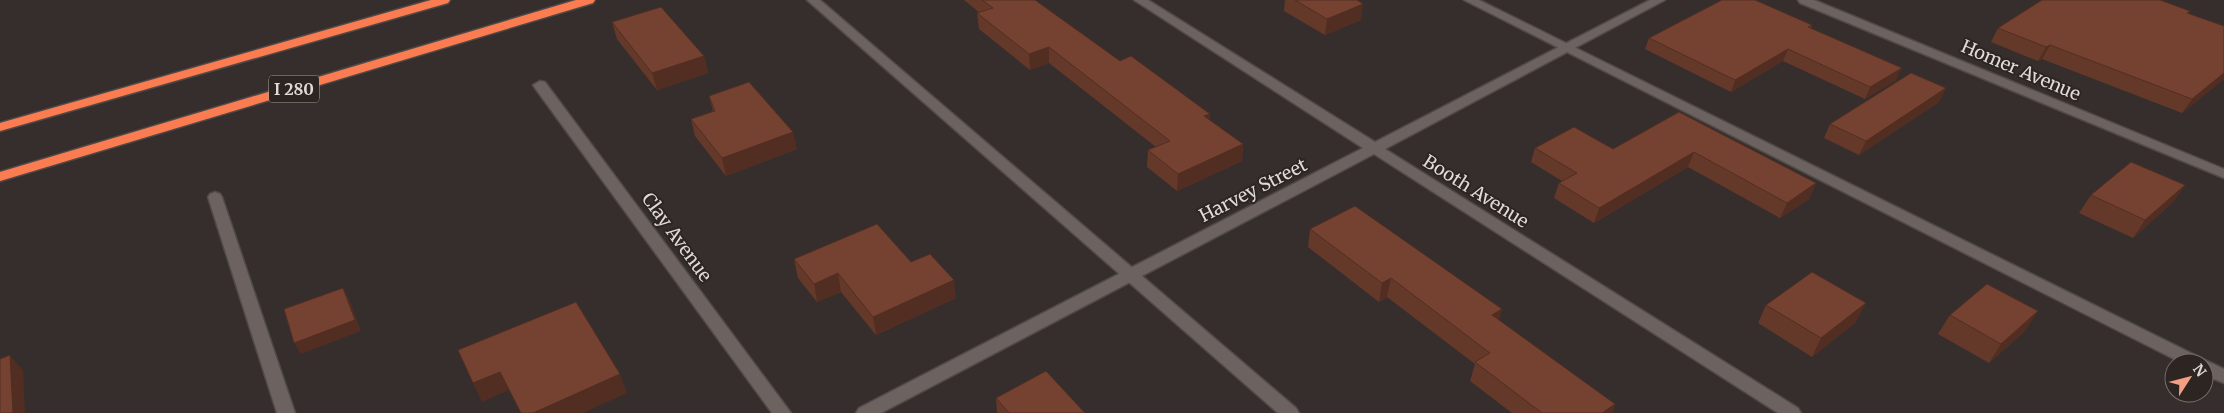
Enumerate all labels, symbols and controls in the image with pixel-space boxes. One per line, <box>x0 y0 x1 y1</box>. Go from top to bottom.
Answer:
street label: Homer Avenue <box>1958 35 2084 105</box>
road number: I 280 <box>269 76 319 102</box>
street label: Booth Avenue <box>1419 149 1533 233</box>
street label: Harvey Street <box>1195 153 1311 227</box>
street label: Clay Avenue <box>637 188 717 286</box>
north arrow <box>2164 353 2214 403</box>
text: N <box>2189 361 2210 380</box>

